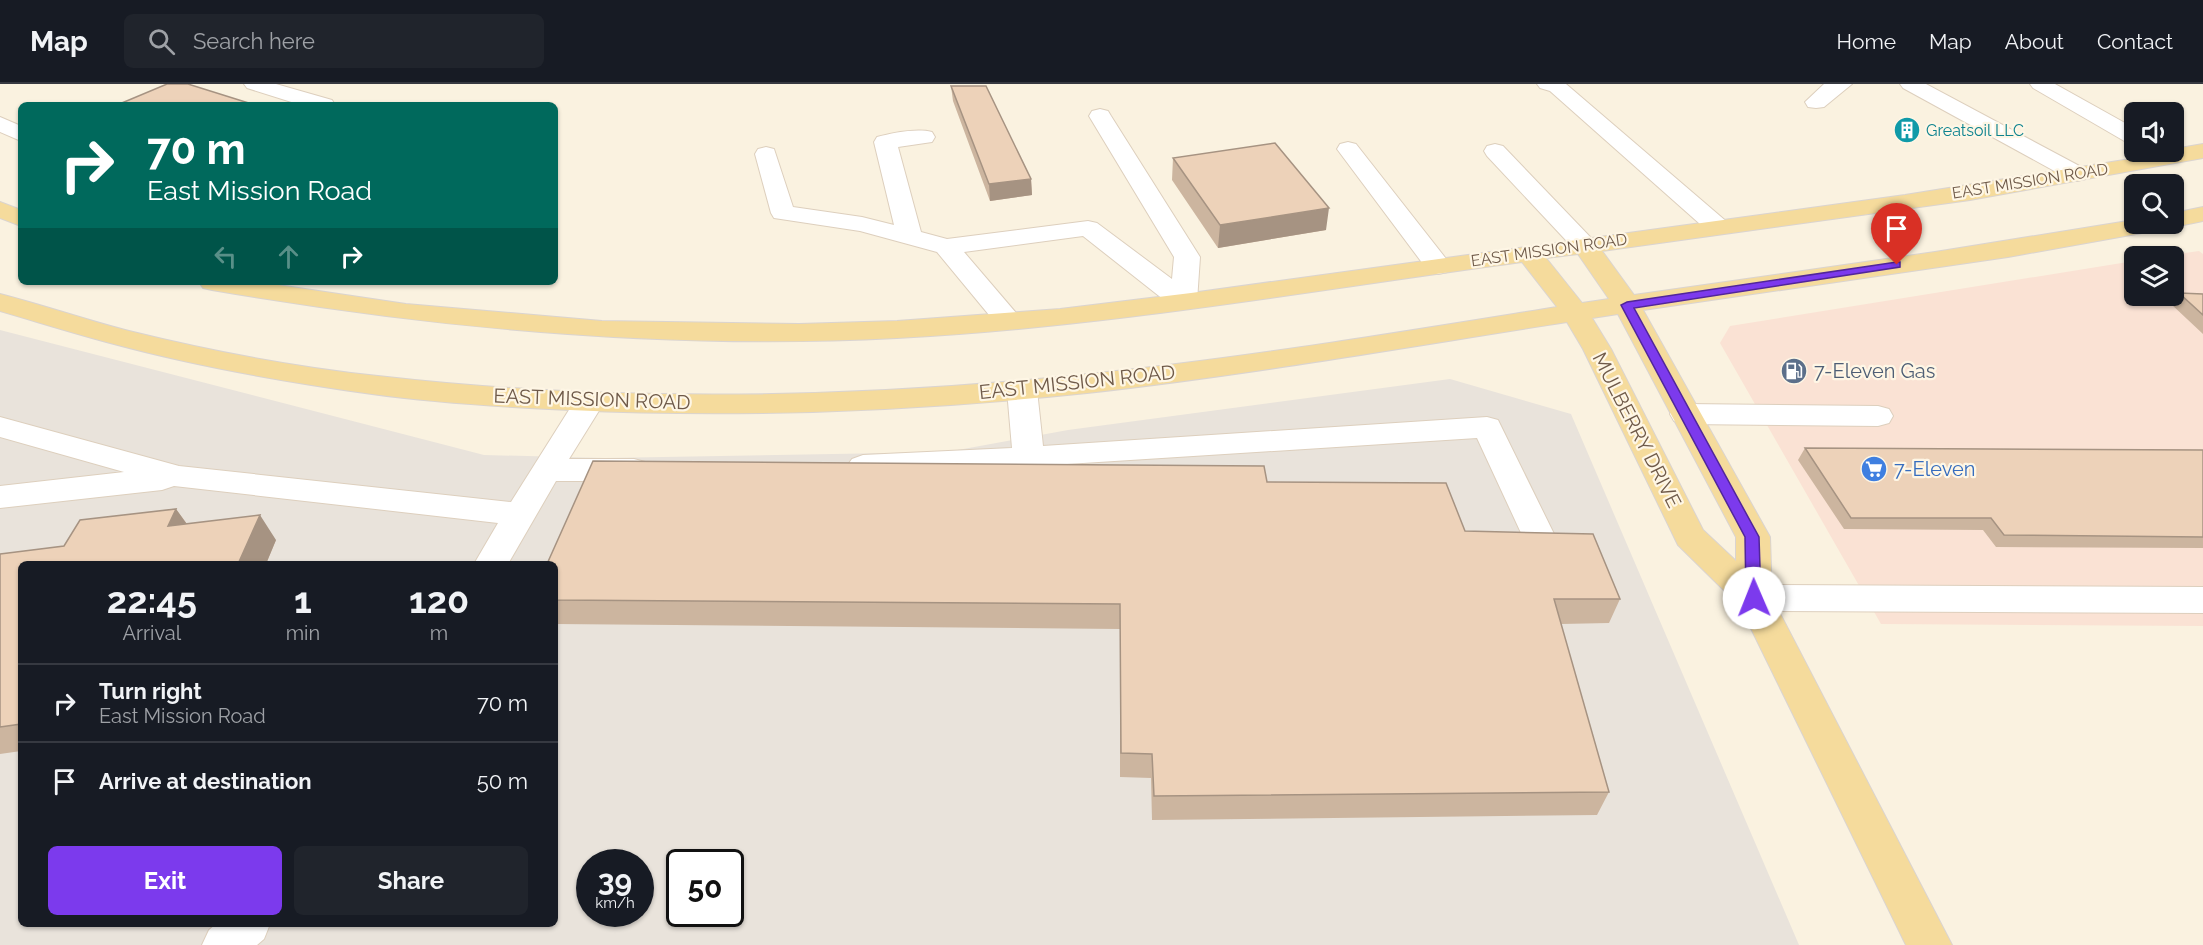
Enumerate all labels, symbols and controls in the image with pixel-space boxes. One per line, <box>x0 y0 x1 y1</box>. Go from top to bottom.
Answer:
search box <box>124 14 544 68</box>
text: Map <box>30 25 88 58</box>
icon: search <box>145 25 178 58</box>
text: Search here <box>193 28 315 54</box>
text: Home <box>1837 29 1896 54</box>
text: Map <box>1929 29 1972 54</box>
text: About <box>2005 29 2064 54</box>
text: Contact <box>2097 29 2173 54</box>
map controls <box>2124 102 2184 306</box>
button: sound <box>2124 102 2184 162</box>
building icon: Greatsoil LLC <box>1892 115 1922 145</box>
place label: Greatsoil LLC <box>1926 121 2024 140</box>
text: 70 m <box>147 125 246 174</box>
icon: right <box>48 126 126 204</box>
street label: EAST MISSION ROAD <box>1951 159 2109 203</box>
button: search <box>2124 174 2184 234</box>
text: East Mission Road <box>147 175 372 206</box>
pin <box>1871 203 1922 265</box>
icon: arrive <box>1880 212 1913 245</box>
street label: EAST MISSION ROAD <box>1470 230 1628 270</box>
icon: left <box>209 240 242 273</box>
icon: ahead <box>272 240 305 273</box>
icon: right <box>335 240 368 273</box>
button: layers <box>2124 246 2184 306</box>
street label: MULBERRY DRIVE <box>1588 348 1686 512</box>
fuel station icon: 7-Eleven Gas <box>1779 356 1809 386</box>
place label: 7-Eleven Gas <box>1814 359 1935 383</box>
street label: EAST MISSION ROAD <box>978 360 1176 404</box>
street label: EAST MISSION ROAD <box>493 384 691 414</box>
supermarket icon: 7-Eleven <box>1859 454 1889 484</box>
place label: 7-Eleven <box>1894 457 1975 481</box>
position arrow <box>1722 566 1786 630</box>
text: 22:45 <box>107 579 197 621</box>
text: 1 <box>294 579 312 621</box>
text: 120 <box>409 579 469 621</box>
text: Arrival <box>123 621 181 645</box>
text: min <box>286 621 320 645</box>
text: m <box>430 621 448 645</box>
text: Turn right <box>99 678 202 704</box>
icon: right <box>48 687 81 720</box>
text: 70 m <box>477 690 528 716</box>
text: East Mission Road <box>99 704 266 728</box>
icon: arrive <box>48 765 81 798</box>
text: Arrive at destination <box>99 768 312 794</box>
text: 50 m <box>477 768 528 794</box>
button: Exit <box>48 846 282 915</box>
button: Share <box>294 846 528 915</box>
speed limit sign: 50 <box>666 849 744 927</box>
text: 39 <box>598 863 632 898</box>
text: km/h <box>595 894 635 912</box>

